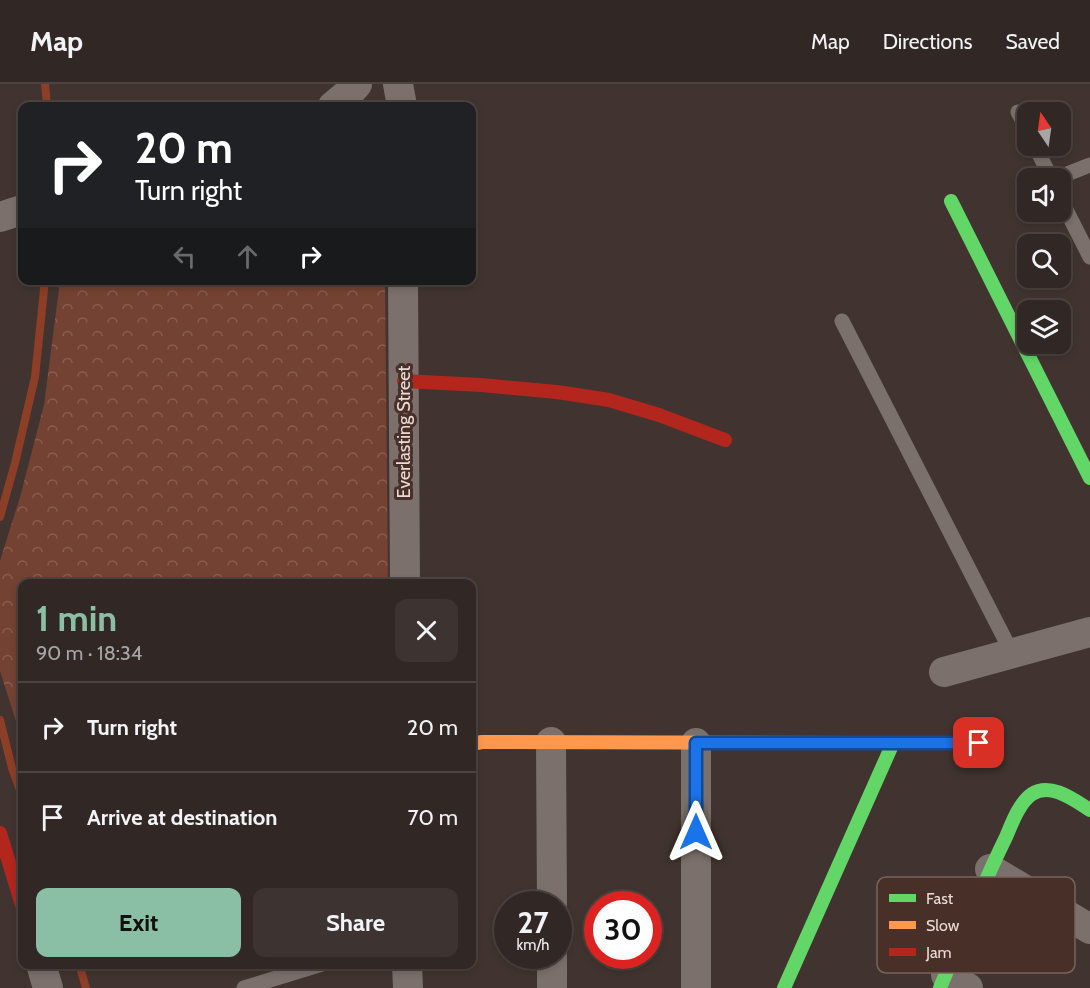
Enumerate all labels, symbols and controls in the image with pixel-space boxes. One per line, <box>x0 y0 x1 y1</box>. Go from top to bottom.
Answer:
text: Map <box>30 24 83 58</box>
text: Map <box>811 29 850 54</box>
text: Directions <box>883 29 972 54</box>
text: Saved <box>1005 29 1060 54</box>
north arrow <box>1017 102 1071 156</box>
map controls <box>1017 102 1071 354</box>
text: 20 m <box>135 122 233 174</box>
icon: right <box>36 126 114 204</box>
button: sound <box>1017 168 1071 222</box>
text: Turn right <box>135 174 242 207</box>
button: search <box>1017 234 1071 288</box>
icon: left <box>168 240 201 273</box>
icon: ahead <box>231 240 264 273</box>
icon: right <box>294 240 327 273</box>
button: layers <box>1017 300 1071 354</box>
street label: Everlasting Street <box>393 366 415 498</box>
text: 1 min <box>36 596 117 640</box>
button: close <box>395 599 458 662</box>
text: 90 m · 18:34 <box>36 641 142 665</box>
icon: right <box>36 711 69 744</box>
text: Turn right <box>87 714 177 741</box>
text: 20 m <box>407 714 458 741</box>
pin <box>953 717 1004 768</box>
icon: arrive <box>962 726 995 759</box>
position arrow <box>664 800 728 864</box>
icon: arrive <box>36 801 69 834</box>
text: Arrive at destination <box>87 804 277 831</box>
text: 70 m <box>408 804 458 831</box>
legend <box>877 877 1075 973</box>
button: Exit <box>36 888 241 957</box>
button: Share <box>253 888 458 957</box>
text: Fast <box>926 889 954 908</box>
speed limit sign: 30 <box>584 891 662 969</box>
text: 27 <box>517 904 549 941</box>
text: Slow <box>926 916 960 935</box>
text: km/h <box>517 936 549 954</box>
text: Jam <box>925 943 952 962</box>

